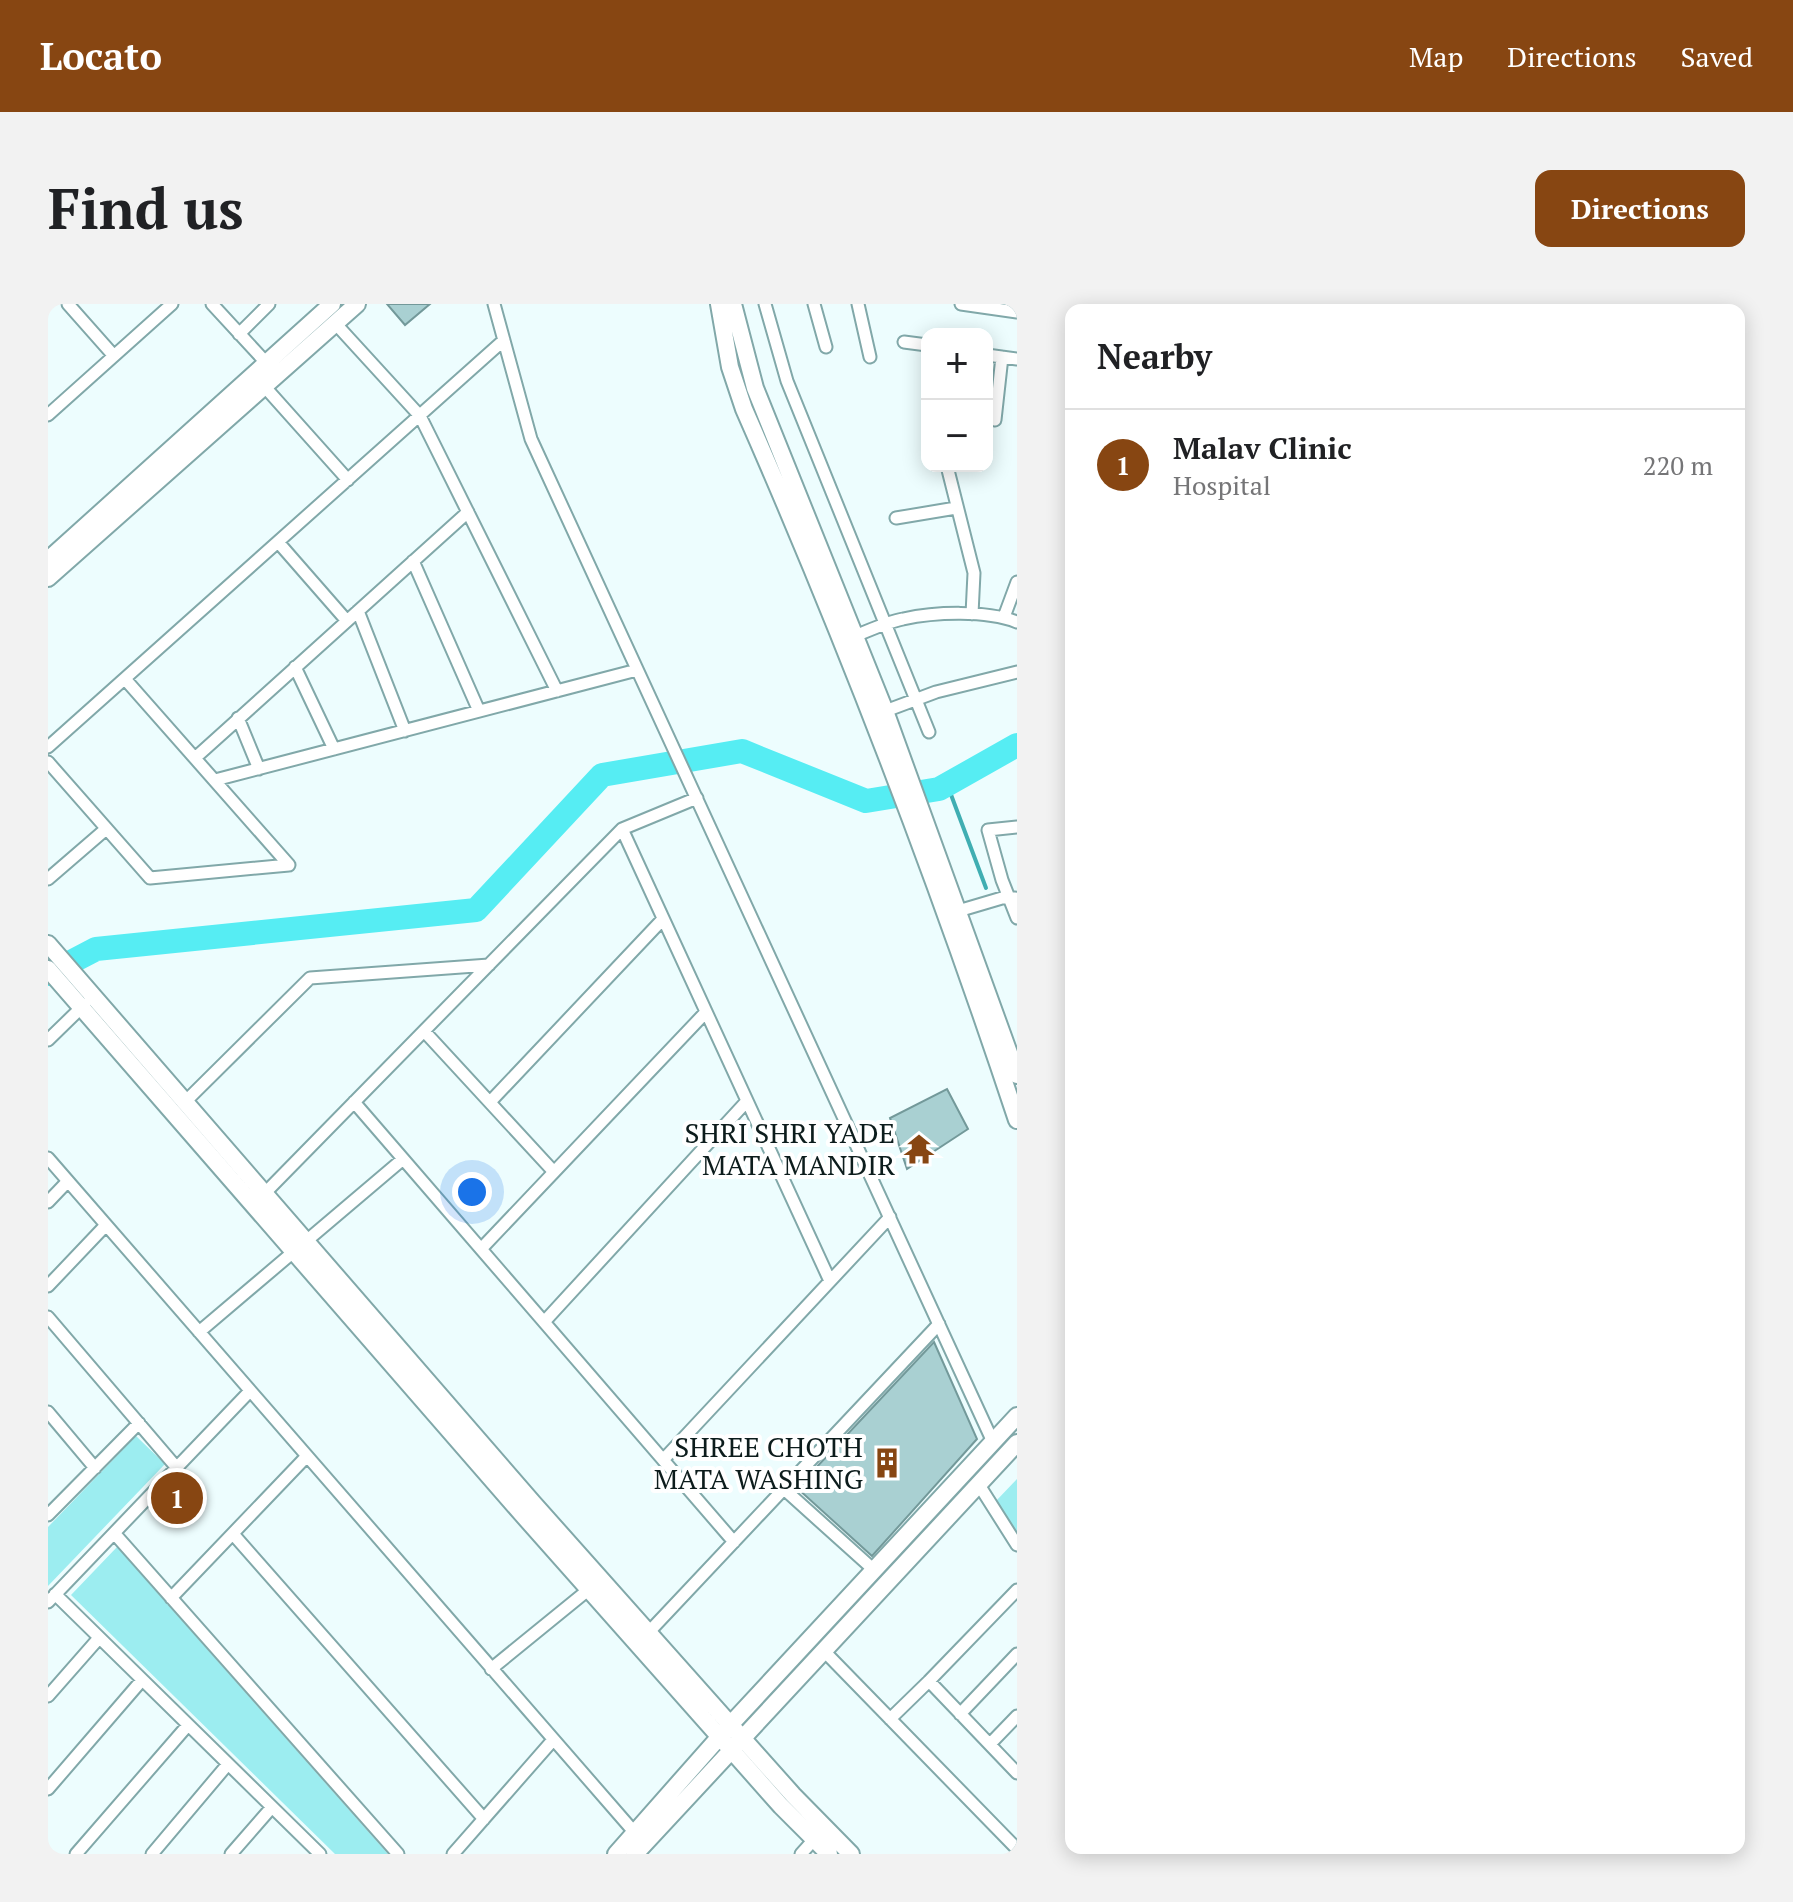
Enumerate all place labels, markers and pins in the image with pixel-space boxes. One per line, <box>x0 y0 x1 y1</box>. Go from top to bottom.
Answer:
place label: SHRI SHRI YADE MATA MANDIR <box>684 1114 895 1183</box>
temple icon: SHRI SHRI YADE MATA MANDIR <box>902 1132 936 1166</box>
place label: SHREE CHOTH MATA WASHING <box>654 1428 863 1497</box>
building icon: SHREE CHOTH MATA WASHING <box>870 1446 904 1480</box>
pin: 1 <box>151 1468 203 1528</box>

